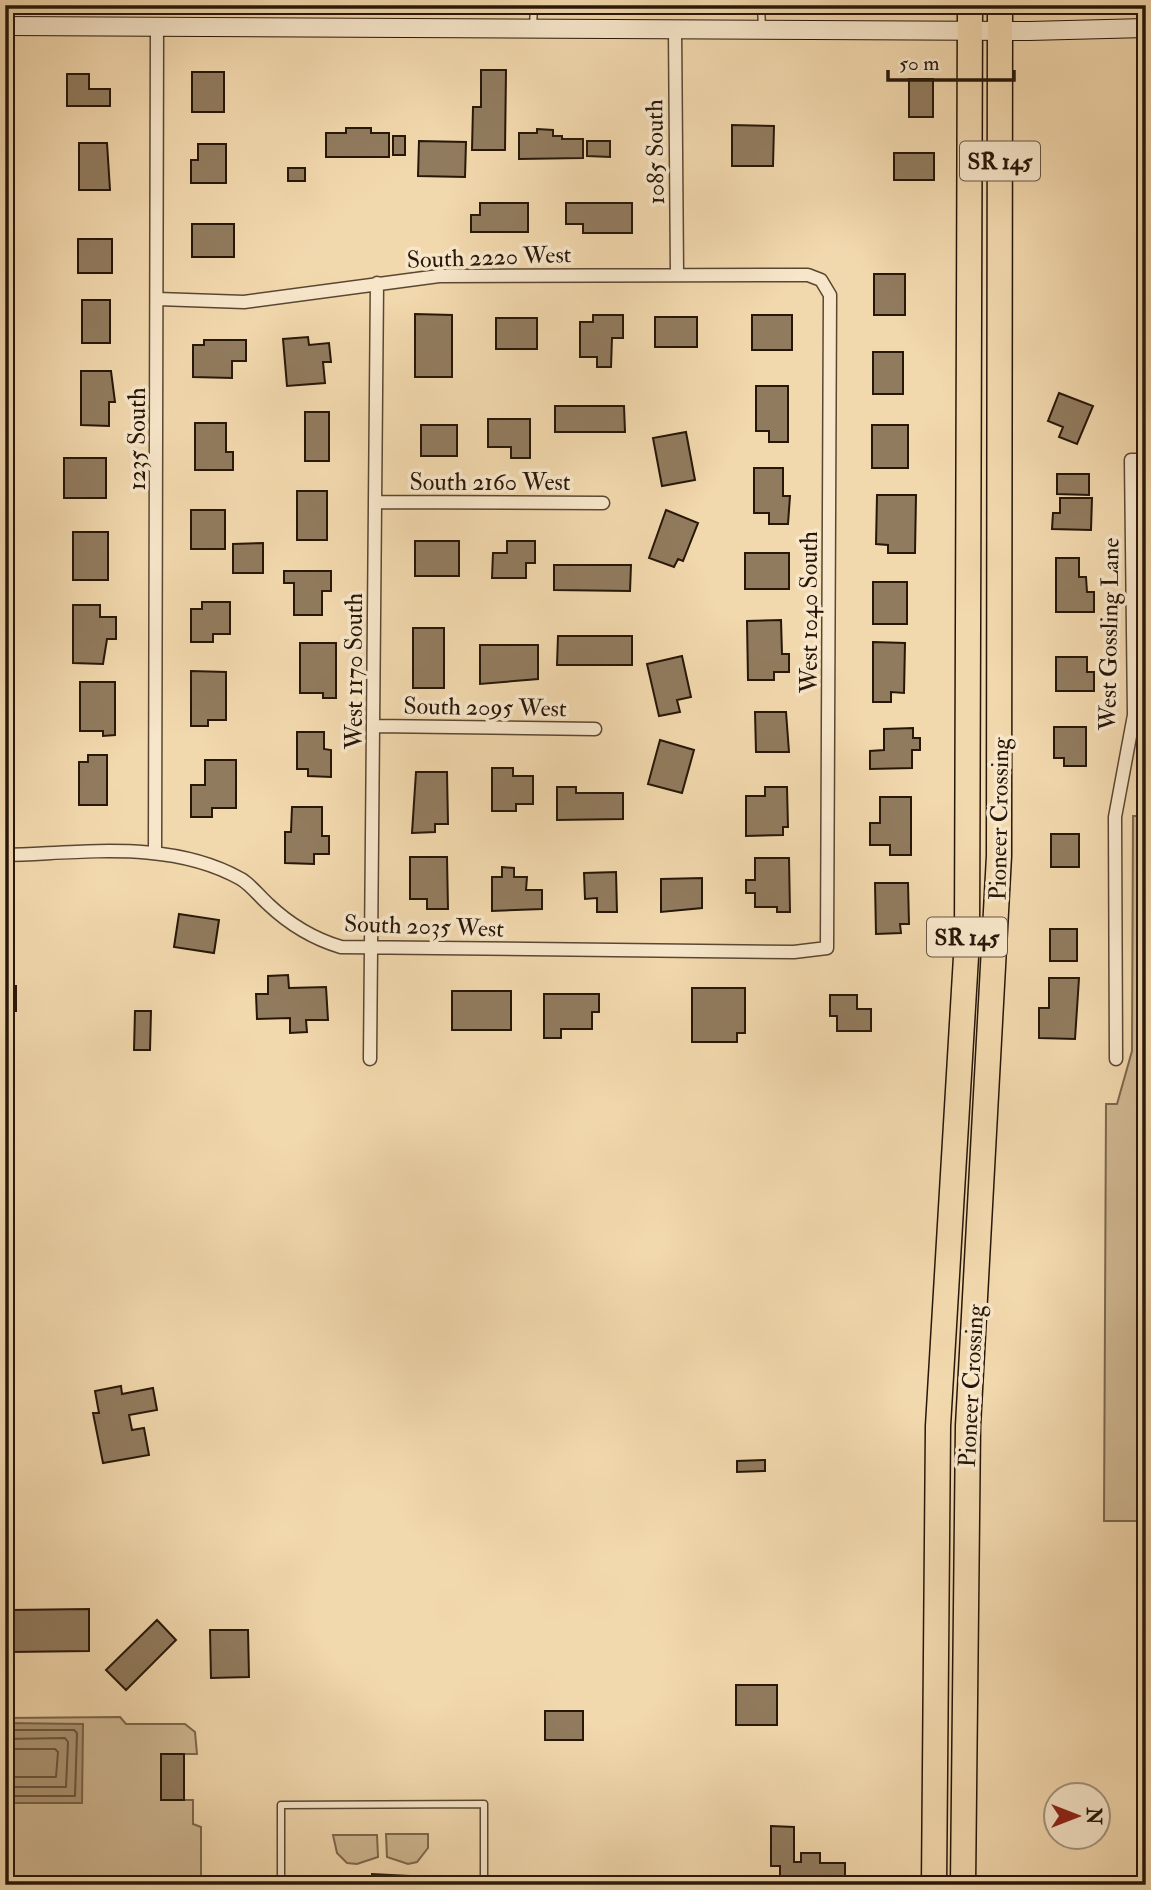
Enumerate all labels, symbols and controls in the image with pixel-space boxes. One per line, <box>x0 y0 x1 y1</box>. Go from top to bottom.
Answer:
scale bar <box>888 38 1014 82</box>
text: 50 m <box>899 50 940 77</box>
street label: 1085 South <box>639 99 672 205</box>
road number: SR 145 <box>960 142 1040 180</box>
street label: South 2220 West <box>406 239 572 276</box>
street label: 1235 South <box>122 387 153 491</box>
street label: South 2160 West <box>409 467 571 498</box>
street label: West 1040 South <box>794 531 825 694</box>
street label: West Gossling Lane <box>1092 537 1127 732</box>
street label: West 1170 South <box>339 592 370 750</box>
street label: South 2095 West <box>403 691 567 724</box>
street label: Pioneer Crossing <box>983 736 1016 901</box>
street label: South 2035 West <box>343 908 505 945</box>
road number: SR 145 <box>927 918 1007 956</box>
street label: Pioneer Crossing <box>952 1303 991 1468</box>
north arrow <box>1042 1782 1112 1852</box>
text: N <box>1081 1806 1105 1825</box>

